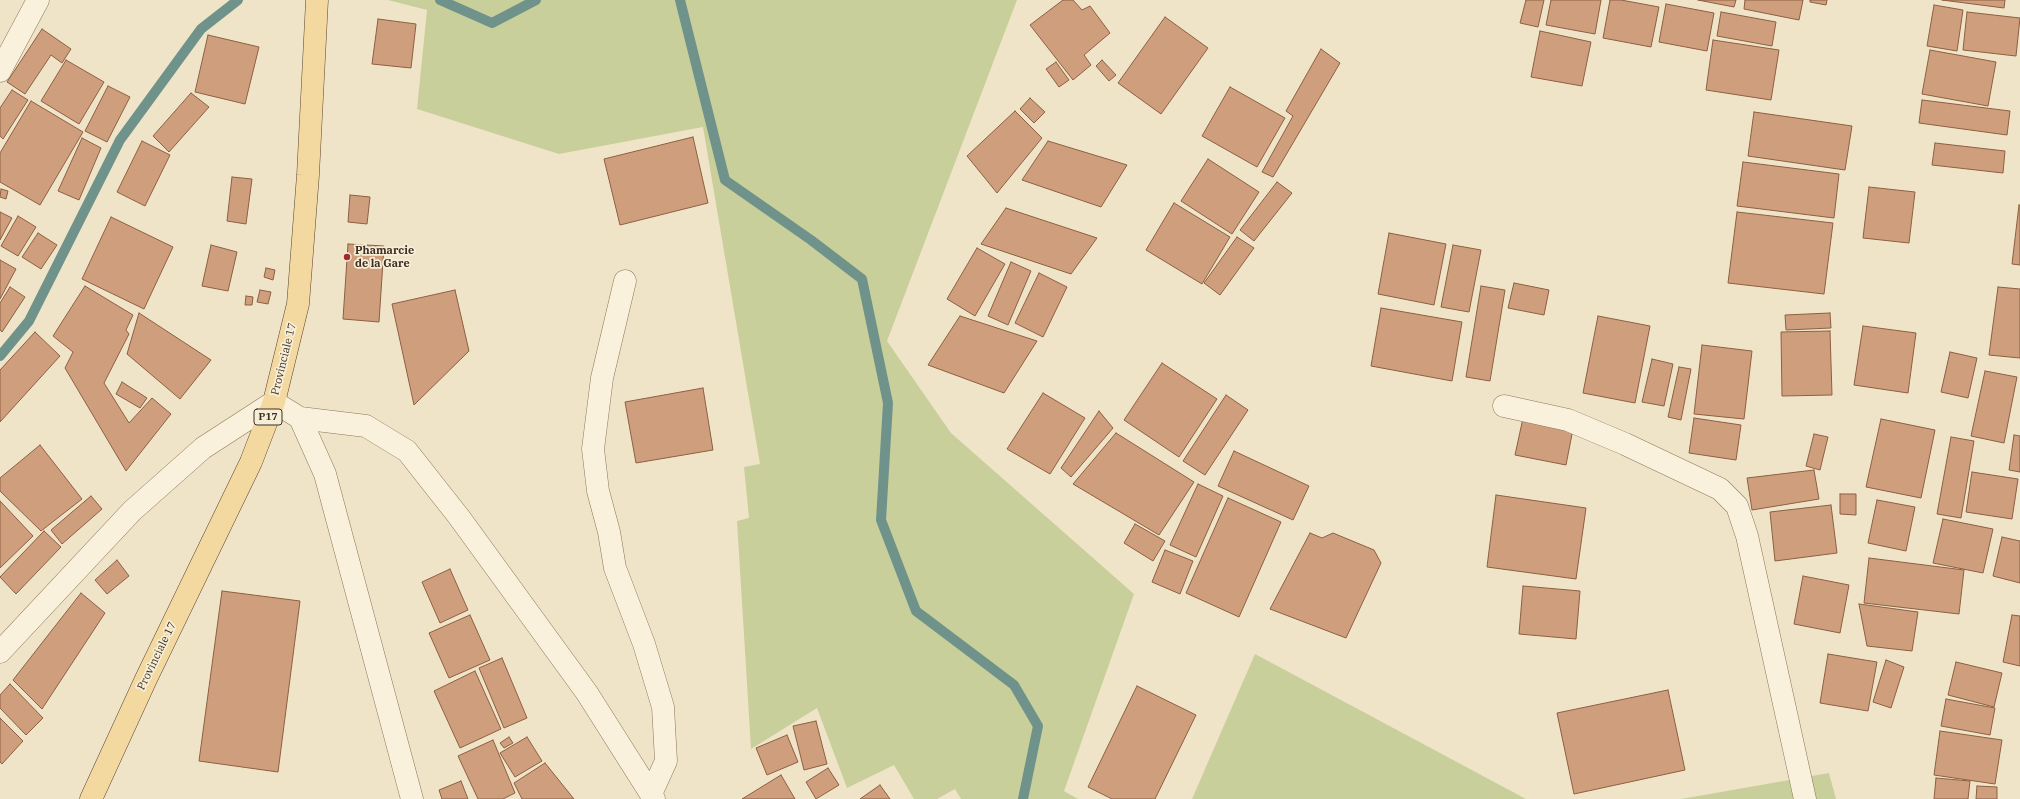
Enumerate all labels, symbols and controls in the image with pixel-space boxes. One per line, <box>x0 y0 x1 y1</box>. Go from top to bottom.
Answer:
place label: Phamarcie de la Gare <box>355 244 414 270</box>
marker: Phamarcie de la Gare <box>342 252 352 262</box>
street label: Provinciale 17 <box>269 321 299 397</box>
road number: P17 <box>254 409 282 425</box>
street label: Provinciale 17 <box>135 620 179 692</box>

